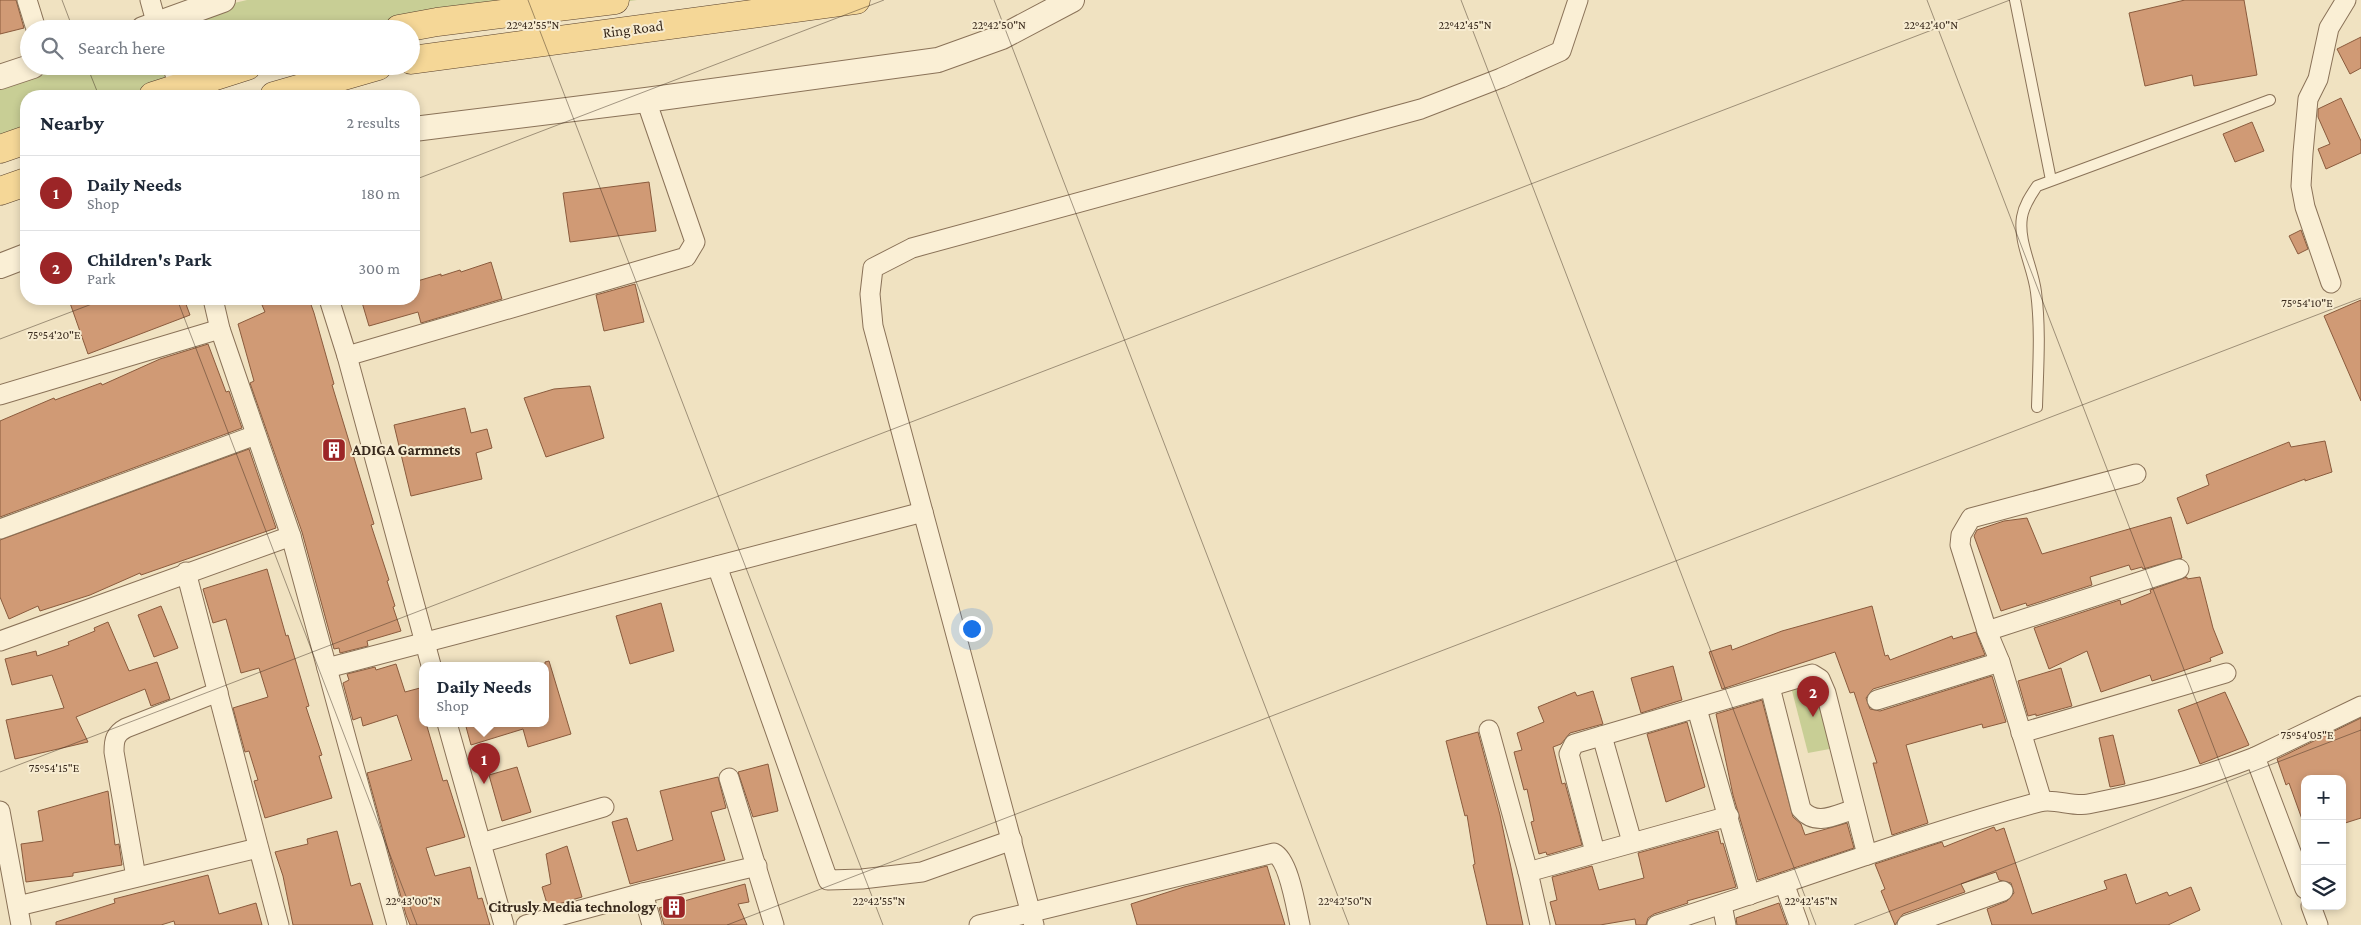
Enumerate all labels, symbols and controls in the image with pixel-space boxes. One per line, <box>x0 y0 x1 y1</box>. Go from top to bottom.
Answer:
street label: Ring Road <box>602 17 664 42</box>
text: 22°42'55"N <box>507 18 560 32</box>
text: 22°42'50"N <box>972 18 1026 32</box>
text: 22°42'45"N <box>1438 18 1492 32</box>
text: 22°42'40"N <box>1904 18 1958 32</box>
search box <box>20 20 420 75</box>
icon: search <box>38 34 66 62</box>
text: Search here <box>78 37 165 58</box>
text: Nearby <box>40 111 104 135</box>
text: 2 results <box>347 114 400 131</box>
text: Daily Needs <box>87 174 182 195</box>
text: 1 <box>53 185 59 202</box>
text: 180 m <box>361 185 400 202</box>
text: Shop <box>87 195 119 212</box>
text: Children's Park <box>87 249 212 270</box>
text: 2 <box>52 260 60 277</box>
text: 300 m <box>358 260 400 277</box>
text: Park <box>87 270 115 287</box>
text: 75°54'10"E <box>2281 296 2333 310</box>
text: 75°54'20"E <box>27 328 81 342</box>
building icon: ADIGA Garmnets <box>321 437 347 463</box>
place label: ADIGA Garmnets <box>351 442 460 458</box>
your location <box>959 616 985 642</box>
popup <box>419 662 549 727</box>
text: Daily Needs <box>437 676 531 697</box>
pin: 2 <box>1797 676 1829 717</box>
text: Shop <box>437 697 469 714</box>
text: 75°54'05"E <box>2281 728 2334 742</box>
pin: 1 <box>468 743 500 784</box>
text: 75°54'15"E <box>29 761 80 775</box>
map controls <box>2301 775 2346 910</box>
button: + <box>2301 775 2346 820</box>
button: − <box>2301 820 2346 865</box>
button: layers <box>2301 865 2346 910</box>
text: 22°43'00"N <box>385 894 441 908</box>
building icon: Citrusly Media technology <box>661 894 687 920</box>
text: 22°42'55"N <box>853 894 906 908</box>
text: 22°42'50"N <box>1318 894 1372 908</box>
text: 22°42'45"N <box>1784 894 1838 908</box>
place label: Citrusly Media technology <box>488 899 657 915</box>

